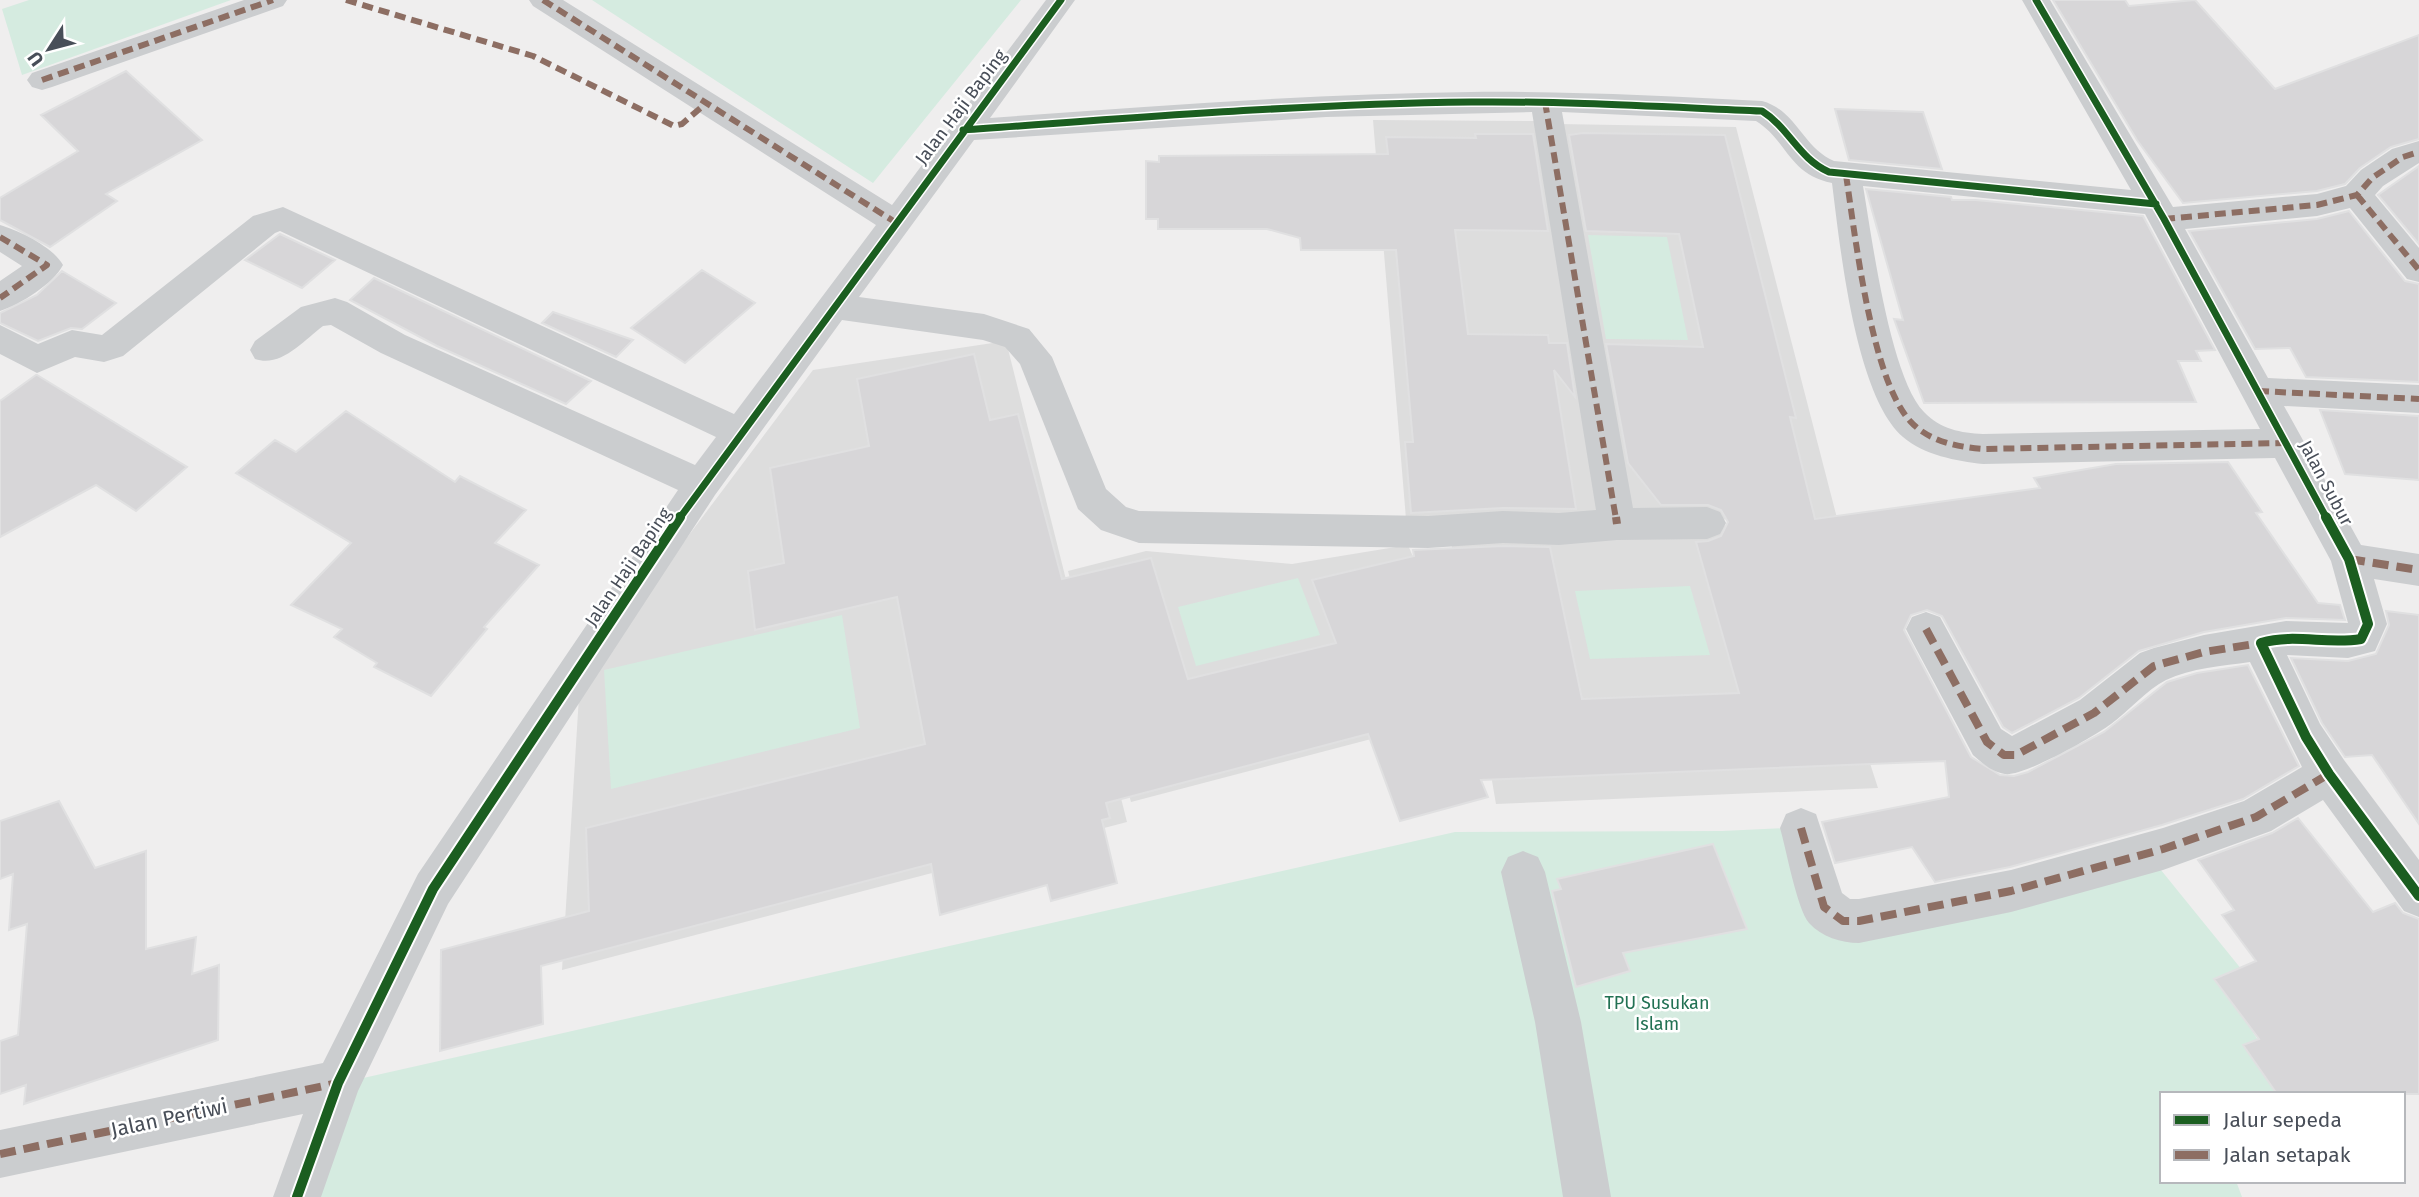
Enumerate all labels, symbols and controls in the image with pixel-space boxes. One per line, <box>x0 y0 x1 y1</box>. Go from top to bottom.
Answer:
north arrow <box>14 14 84 84</box>
street label: Jalan Haji Baping <box>911 45 1012 169</box>
text: U <box>23 47 49 70</box>
street label: Jalan Subur <box>2294 436 2358 530</box>
street label: Jalan Haji Baping <box>580 503 676 631</box>
park label: TPU Susukan Islam <box>1605 992 1709 1035</box>
legend <box>2160 1092 2405 1183</box>
street label: Jalan Pertiwi <box>108 1093 230 1143</box>
text: Jalur sepeda <box>2223 1107 2342 1133</box>
text: Jalan setapak <box>2223 1142 2351 1168</box>

